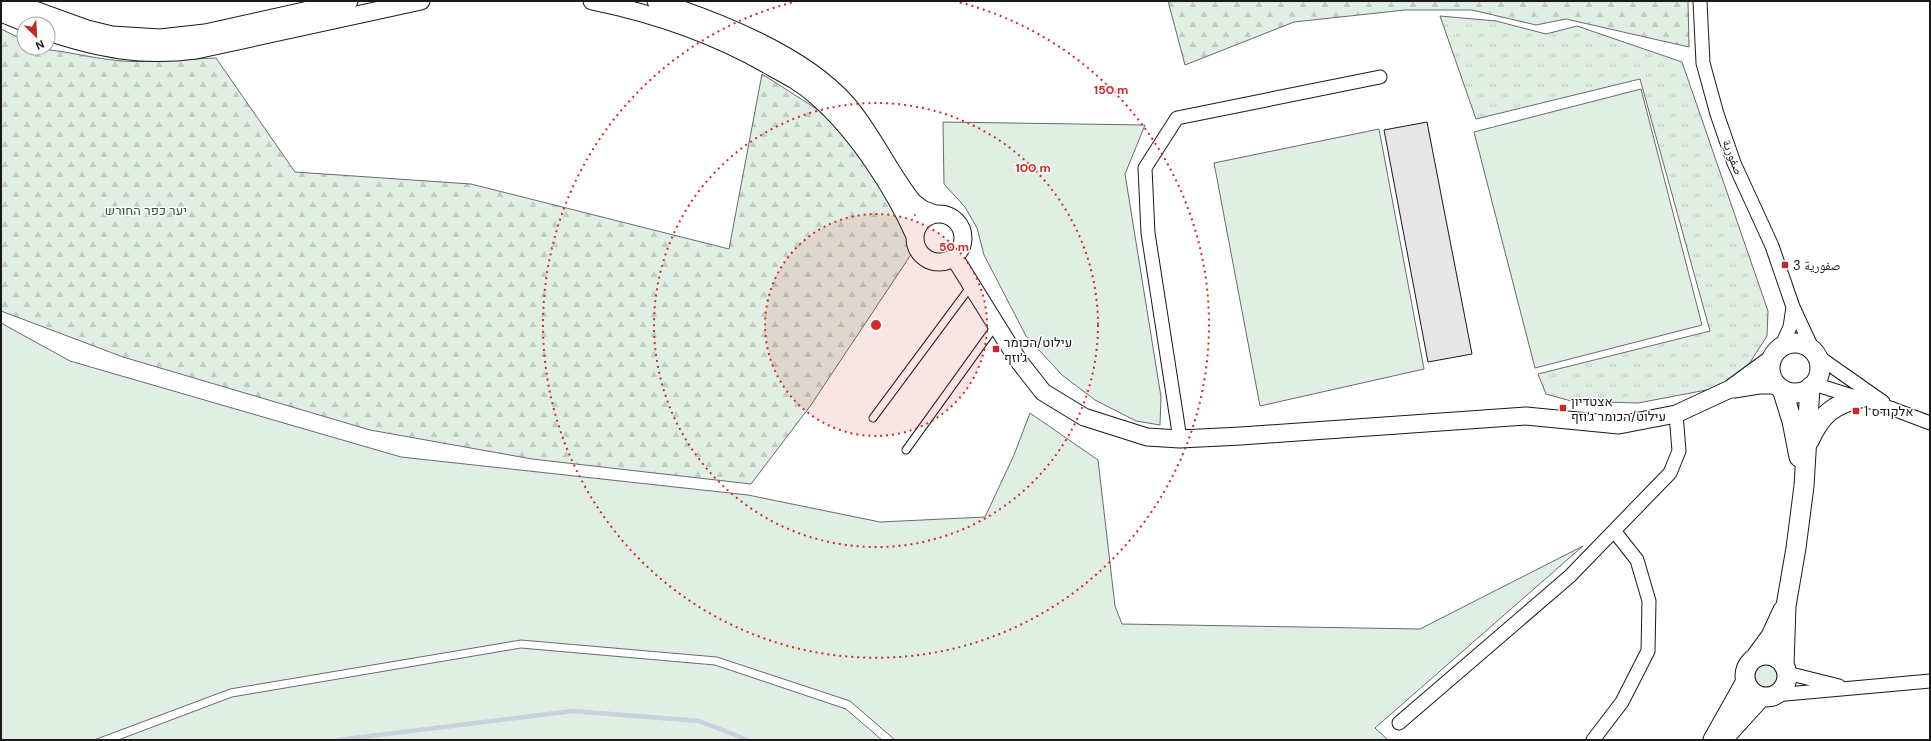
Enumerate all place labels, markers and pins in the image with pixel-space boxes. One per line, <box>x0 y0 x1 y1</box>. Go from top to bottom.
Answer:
place label: صفورية 3 <box>1793 257 1841 274</box>
marker: صفورية 3 <box>1780 260 1790 270</box>
centre of rings <box>869 318 883 332</box>
place label: עילוט/הכומר ג׳וזף <box>1004 334 1072 366</box>
marker: עילוט/הכומר ג׳וזף <box>991 344 1001 354</box>
place label: אצטדיון עילוט/הכומר ג׳וזף <box>1571 393 1666 425</box>
marker: אצטדיון עילוט/הכומר ג׳וזף <box>1558 403 1568 413</box>
place label: אלקודס 1 <box>1864 403 1914 420</box>
marker: אלקודס 1 <box>1851 406 1861 416</box>

